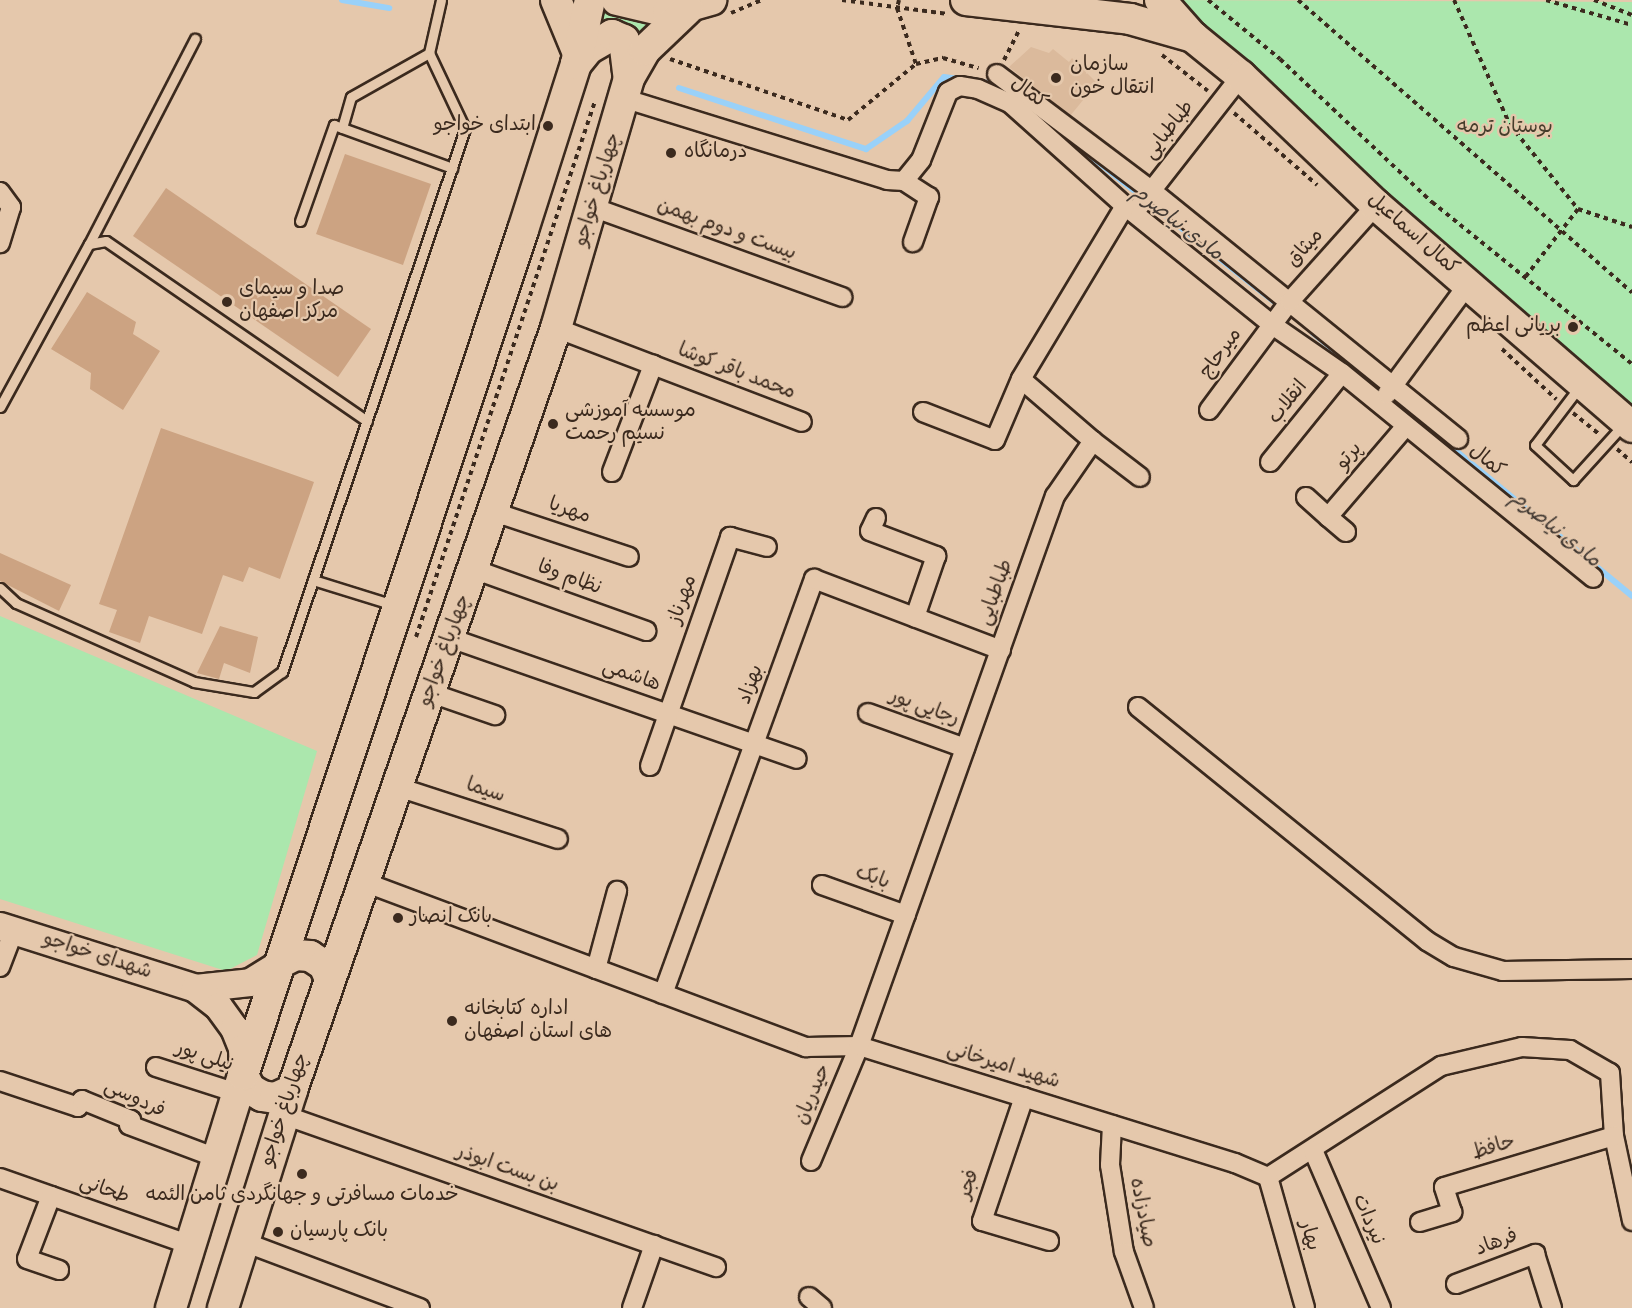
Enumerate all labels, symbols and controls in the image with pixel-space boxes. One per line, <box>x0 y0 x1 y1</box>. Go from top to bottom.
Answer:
place label: سازمان انتقال خون <box>1070 54 1154 101</box>
marker: سازمان انتقال خون <box>1047 69 1065 87</box>
street label: کمال <box>1005 73 1051 115</box>
street label: طباطبایی <box>1139 97 1201 165</box>
place label: ابتدای خواجو <box>434 114 536 138</box>
park label: بوستان ترمه <box>1457 116 1553 140</box>
marker: ابتدای خواجو <box>541 119 555 133</box>
street label: چهارباغ خواجو <box>570 130 628 250</box>
place label: درمانگاه <box>684 141 747 165</box>
marker: درمانگاه <box>662 144 680 162</box>
water label: مادی نیاصرم <box>1126 182 1226 268</box>
street label: کمال اسماعیل <box>1361 189 1463 281</box>
street label: بیست و دوم بهمن <box>653 195 799 267</box>
street label: میثاق <box>1282 225 1330 273</box>
place label: صدا و سیمای مرکز اصفهان <box>239 278 344 325</box>
marker: صدا و سیمای مرکز اصفهان <box>220 295 234 309</box>
place label: بریانی اعظم <box>1466 315 1561 339</box>
marker: بریانی اعظم <box>1566 320 1580 334</box>
street label: میرحاج <box>1196 324 1248 384</box>
street label: محمد باقر کوشا <box>674 340 798 406</box>
street label: انقلاب <box>1264 376 1314 430</box>
place label: موسسه آموزشی نسیم رحمت <box>565 400 696 447</box>
marker: موسسه آموزشی نسیم رحمت <box>546 417 560 431</box>
street label: پرتو <box>1331 438 1369 476</box>
street label: کمال <box>1463 440 1509 484</box>
water label: مادی نیاصرم <box>1504 487 1604 575</box>
street label: مهریا <box>545 494 593 530</box>
street label: نظام وفا <box>534 556 604 602</box>
street label: طباطبایی <box>974 557 1020 629</box>
street label: مهرناز <box>664 572 704 628</box>
street label: چهارباغ خواجو <box>415 592 477 710</box>
street label: هاشمی <box>599 656 663 698</box>
street label: بهزاد <box>734 662 770 708</box>
street label: رجایی پور <box>886 685 962 733</box>
street label: سیما <box>463 775 507 809</box>
street label: بابک <box>852 862 892 896</box>
place label: بانک انصار <box>410 906 492 930</box>
marker: بانک انصار <box>391 911 405 925</box>
street label: شهدای خواجو <box>40 928 154 986</box>
place label: اداره کتابخانه های استان اصفهان <box>464 998 612 1045</box>
marker: اداره کتابخانه های استان اصفهان <box>445 1014 459 1028</box>
street label: نیلی پور <box>172 1037 236 1079</box>
street label: شهید امیرخانی <box>944 1038 1062 1096</box>
street label: چهارباغ خواجو <box>256 1050 316 1170</box>
street label: حیدریان <box>791 1061 837 1129</box>
street label: فردوسی <box>100 1075 168 1125</box>
street label: حافظ <box>1469 1131 1519 1167</box>
street label: بن بست ابوذر <box>453 1141 561 1199</box>
marker: خدمات مسافرتی و جهانگردی ثامن الئمه <box>295 1167 309 1181</box>
street label: فجر <box>954 1167 986 1203</box>
street label: طحانی <box>76 1171 132 1211</box>
street label: صیادزاده <box>1122 1176 1160 1250</box>
place label: خدمات مسافرتی و جهانگردی ثامن الئمه <box>145 1184 459 1208</box>
street label: نیردات <box>1346 1191 1388 1249</box>
street label: بهار <box>1292 1218 1324 1254</box>
place label: بانک پارسیان <box>290 1220 388 1244</box>
marker: بانک پارسیان <box>271 1225 285 1239</box>
street label: فرهاد <box>1472 1225 1522 1263</box>

